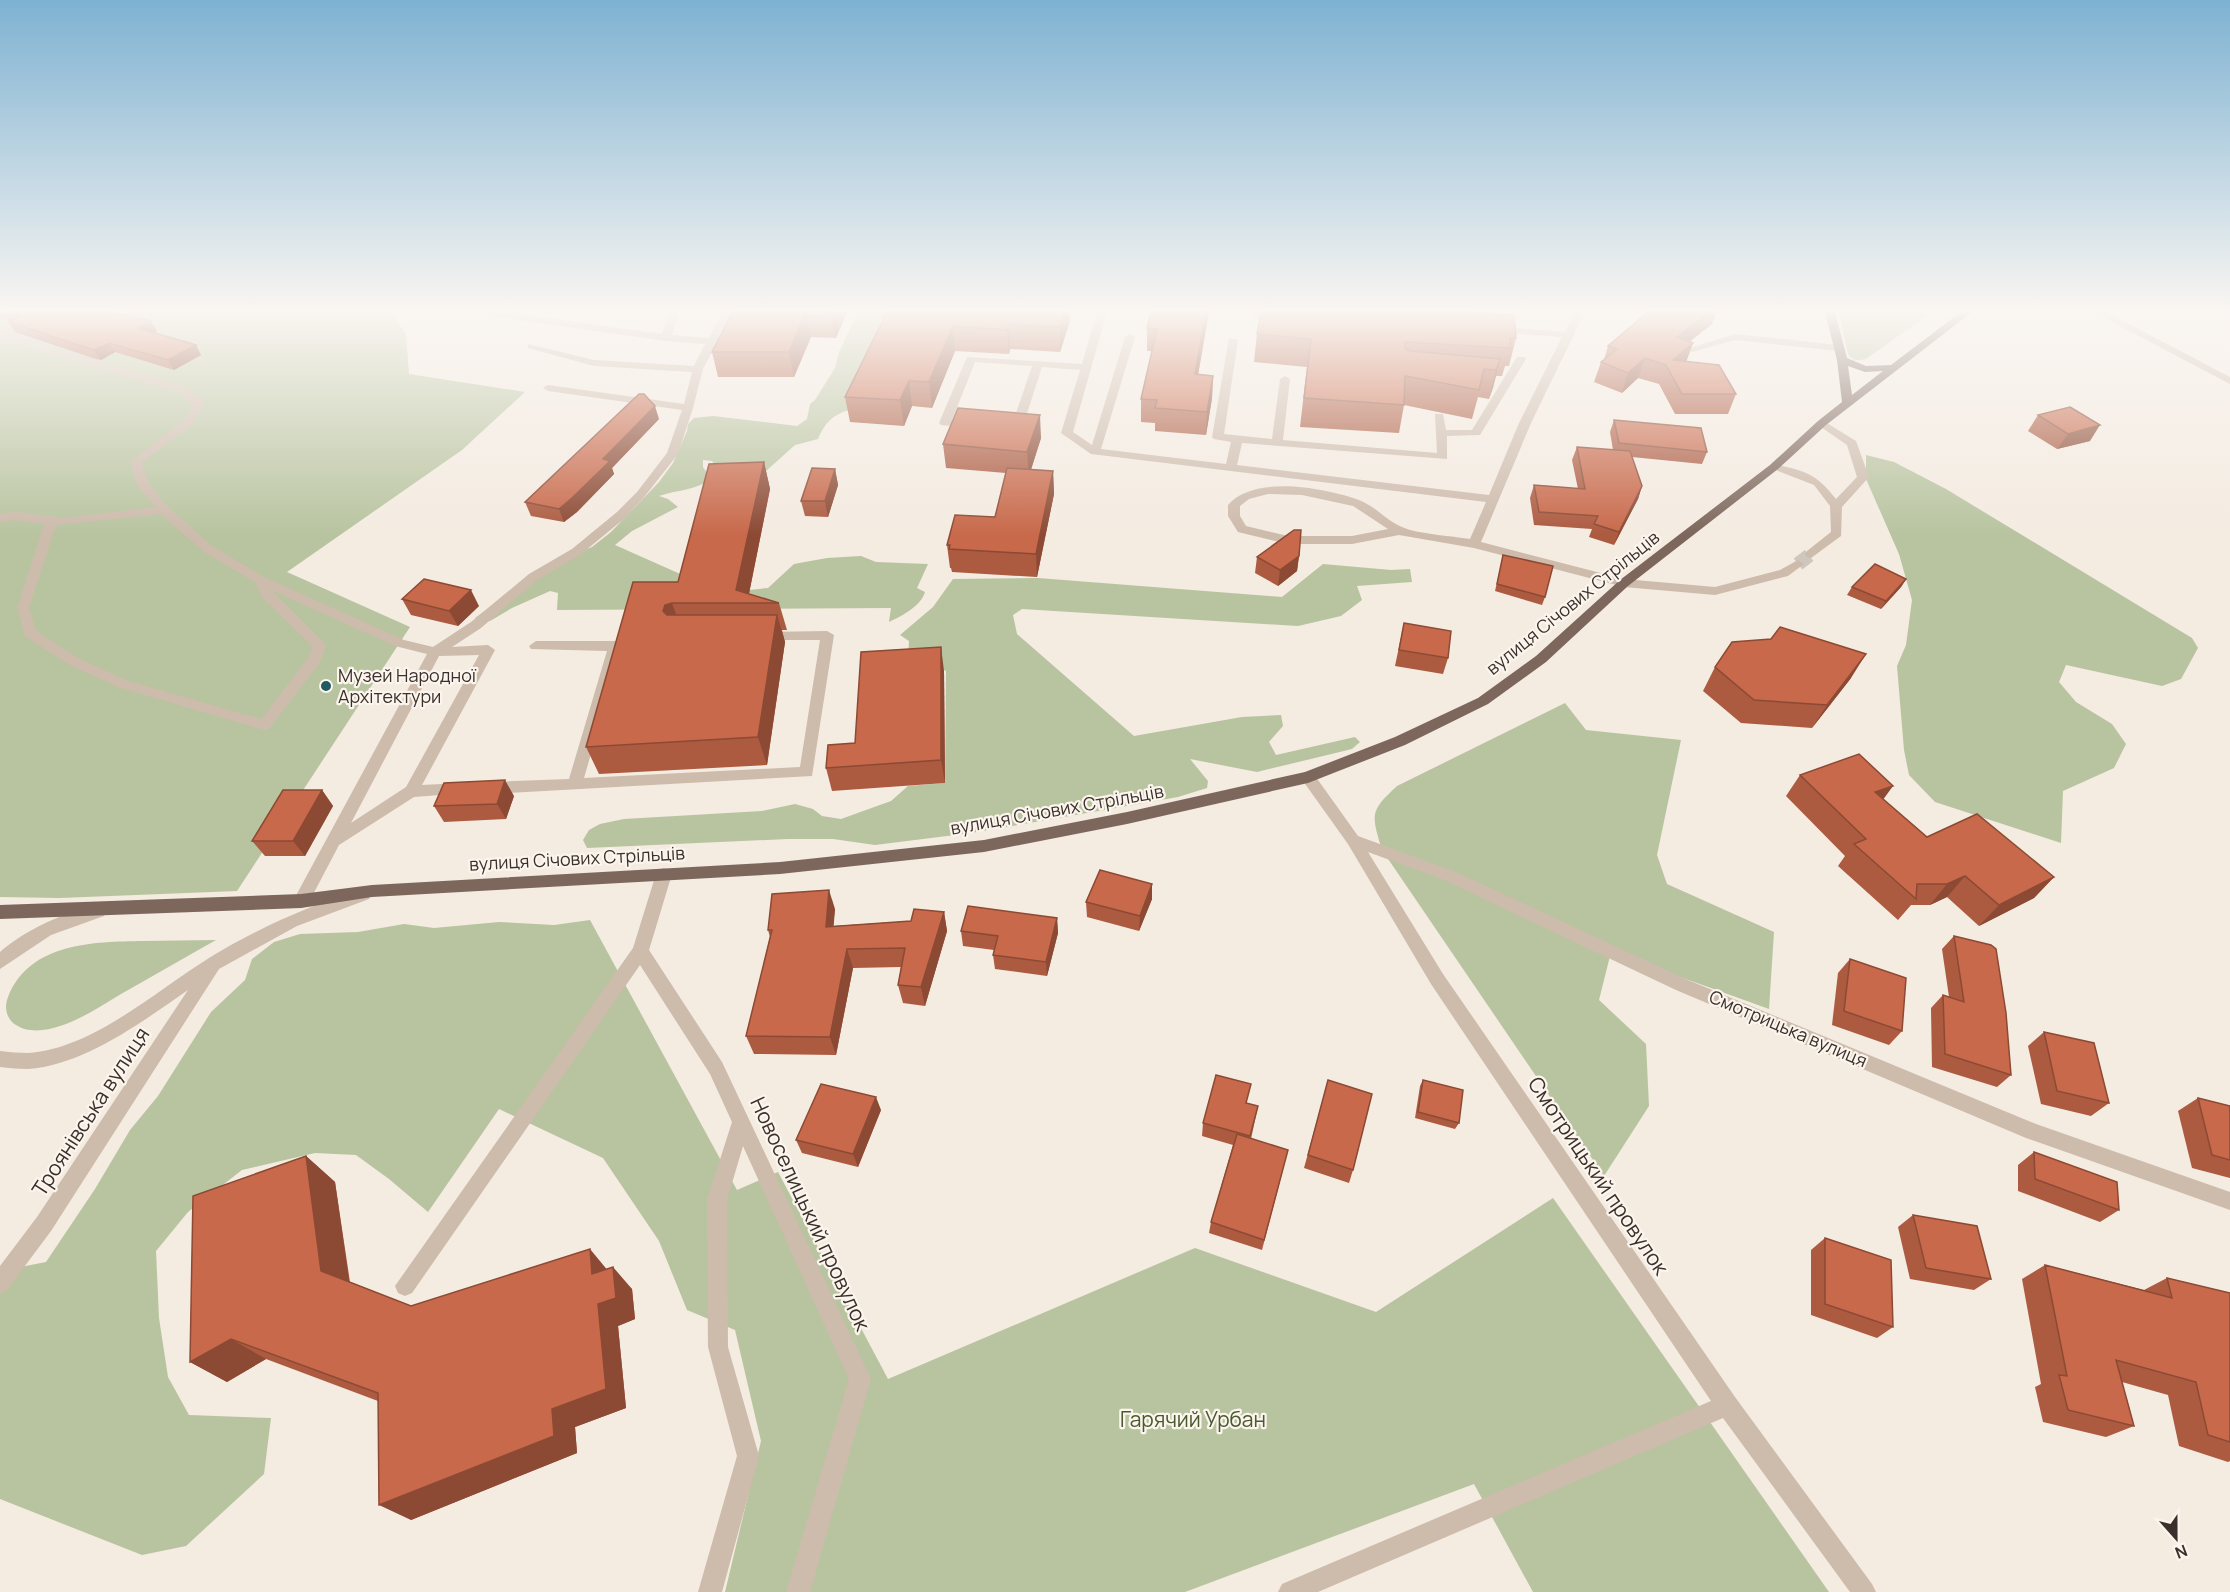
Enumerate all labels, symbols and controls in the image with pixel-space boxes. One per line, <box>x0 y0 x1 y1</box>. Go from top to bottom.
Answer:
street label: вулиця Січових Стрільців <box>1481 525 1664 680</box>
place label: Музей Народної Архітектури <box>338 663 477 708</box>
marker: Музей Народної Архітектури <box>319 679 333 693</box>
street label: вулиця Січових Стрільців <box>948 778 1166 840</box>
street label: вулиця Січових Стрільців <box>468 840 686 876</box>
street label: Смотрицька вулиця <box>1706 984 1871 1072</box>
street label: Троянівська вулиця <box>25 1022 155 1201</box>
street label: Смотрицький провулок <box>1522 1071 1676 1280</box>
street label: Новоселицький провулок <box>744 1092 878 1335</box>
park label: Гарячий Урбан <box>1120 1405 1266 1433</box>
north arrow <box>2146 1508 2206 1568</box>
text: N <box>2172 1540 2191 1564</box>

